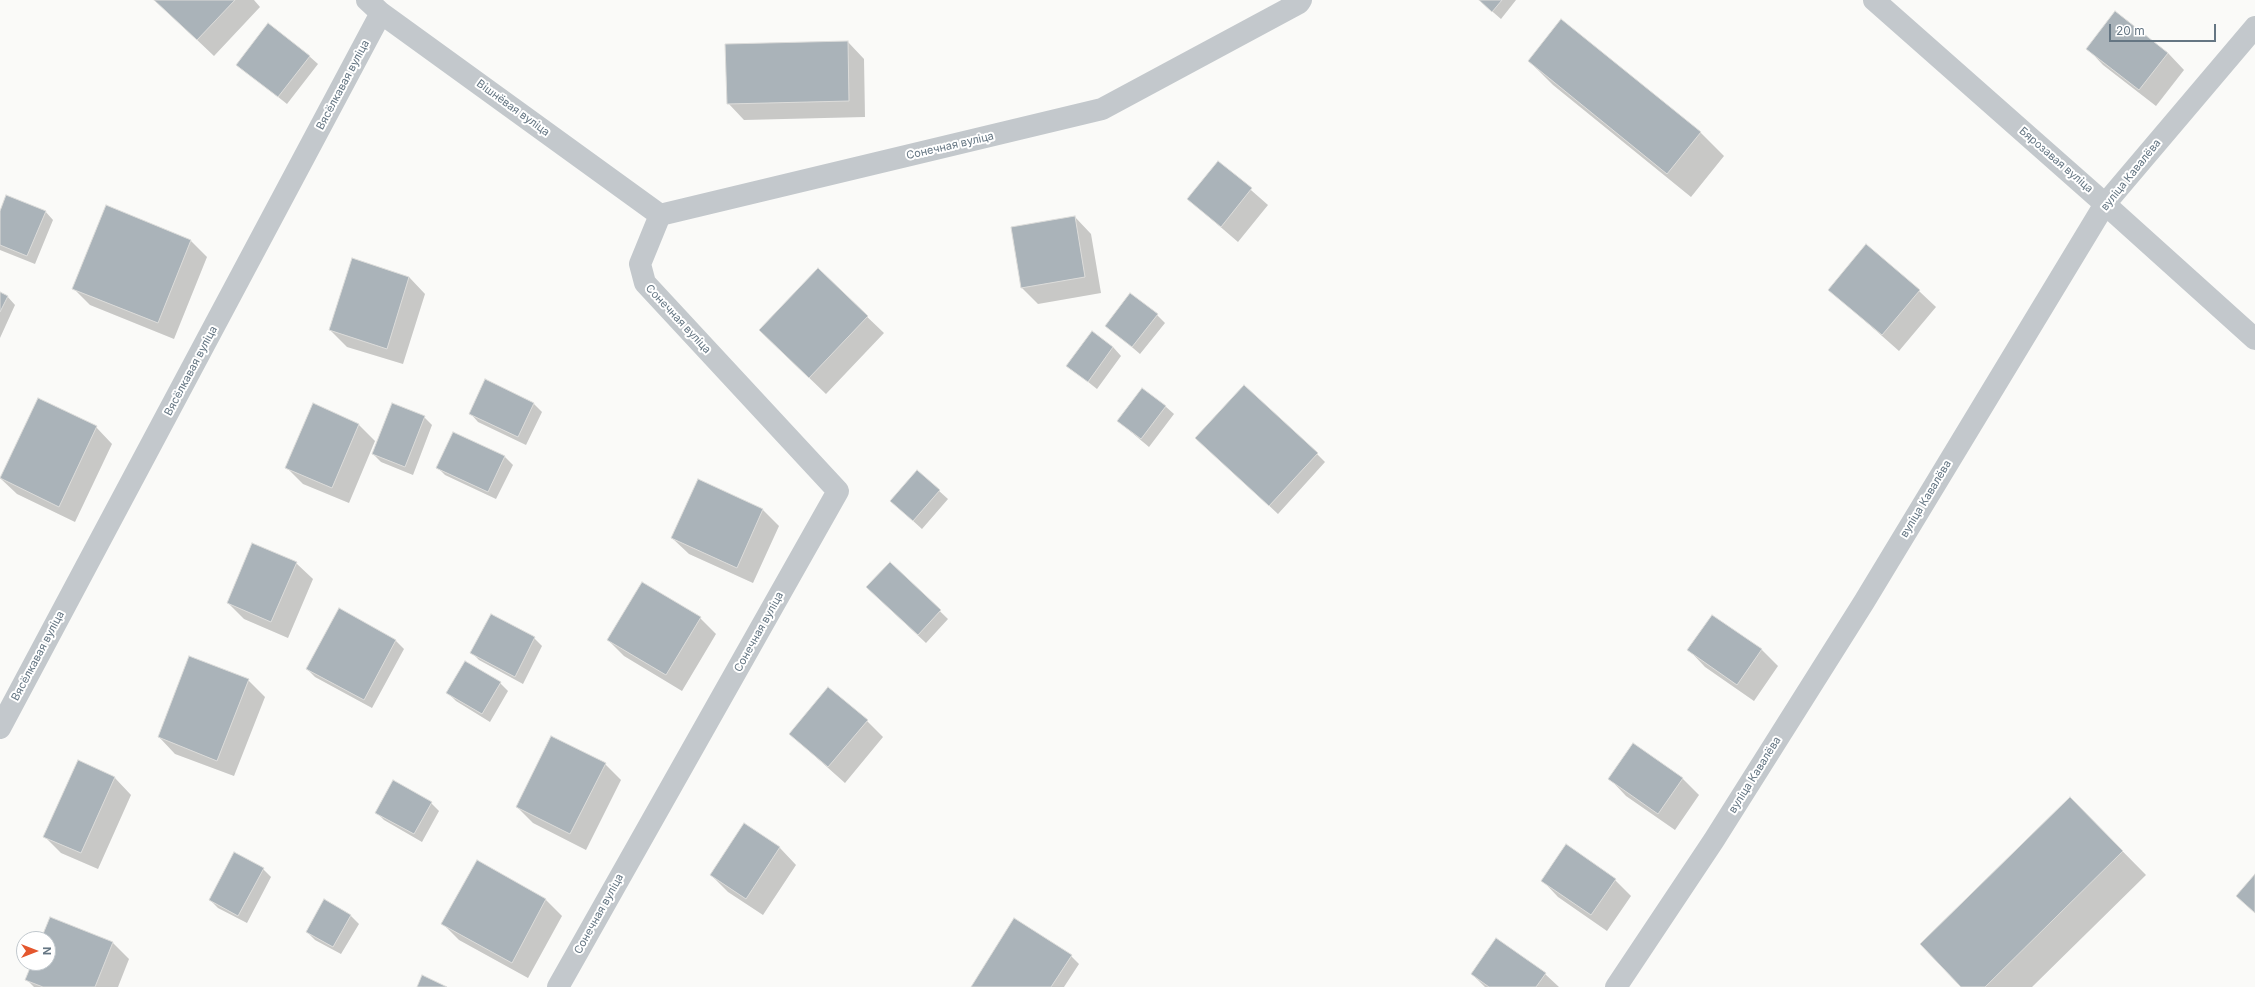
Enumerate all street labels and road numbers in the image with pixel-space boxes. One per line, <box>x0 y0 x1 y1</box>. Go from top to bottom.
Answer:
street label: Вясёлкавая вуліца <box>314 38 372 132</box>
street label: Вішнёвая вуліца <box>474 77 552 139</box>
street label: Бярозавая вуліца <box>2016 124 2096 196</box>
street label: Сонечная вуліца <box>905 130 995 162</box>
street label: вуліца Кавалёва <box>2098 137 2164 213</box>
street label: Сонечная вуліца <box>643 282 713 356</box>
street label: Вясёлкавая вуліца <box>162 324 220 418</box>
street label: вуліца Кавалёва <box>1898 458 1954 540</box>
street label: Сонечная вуліца <box>732 590 786 674</box>
street label: Вясёлкавая вуліца <box>9 609 67 703</box>
street label: вуліца Кавалёва <box>1726 734 1784 816</box>
street label: Сонечная вуліца <box>572 872 626 956</box>

